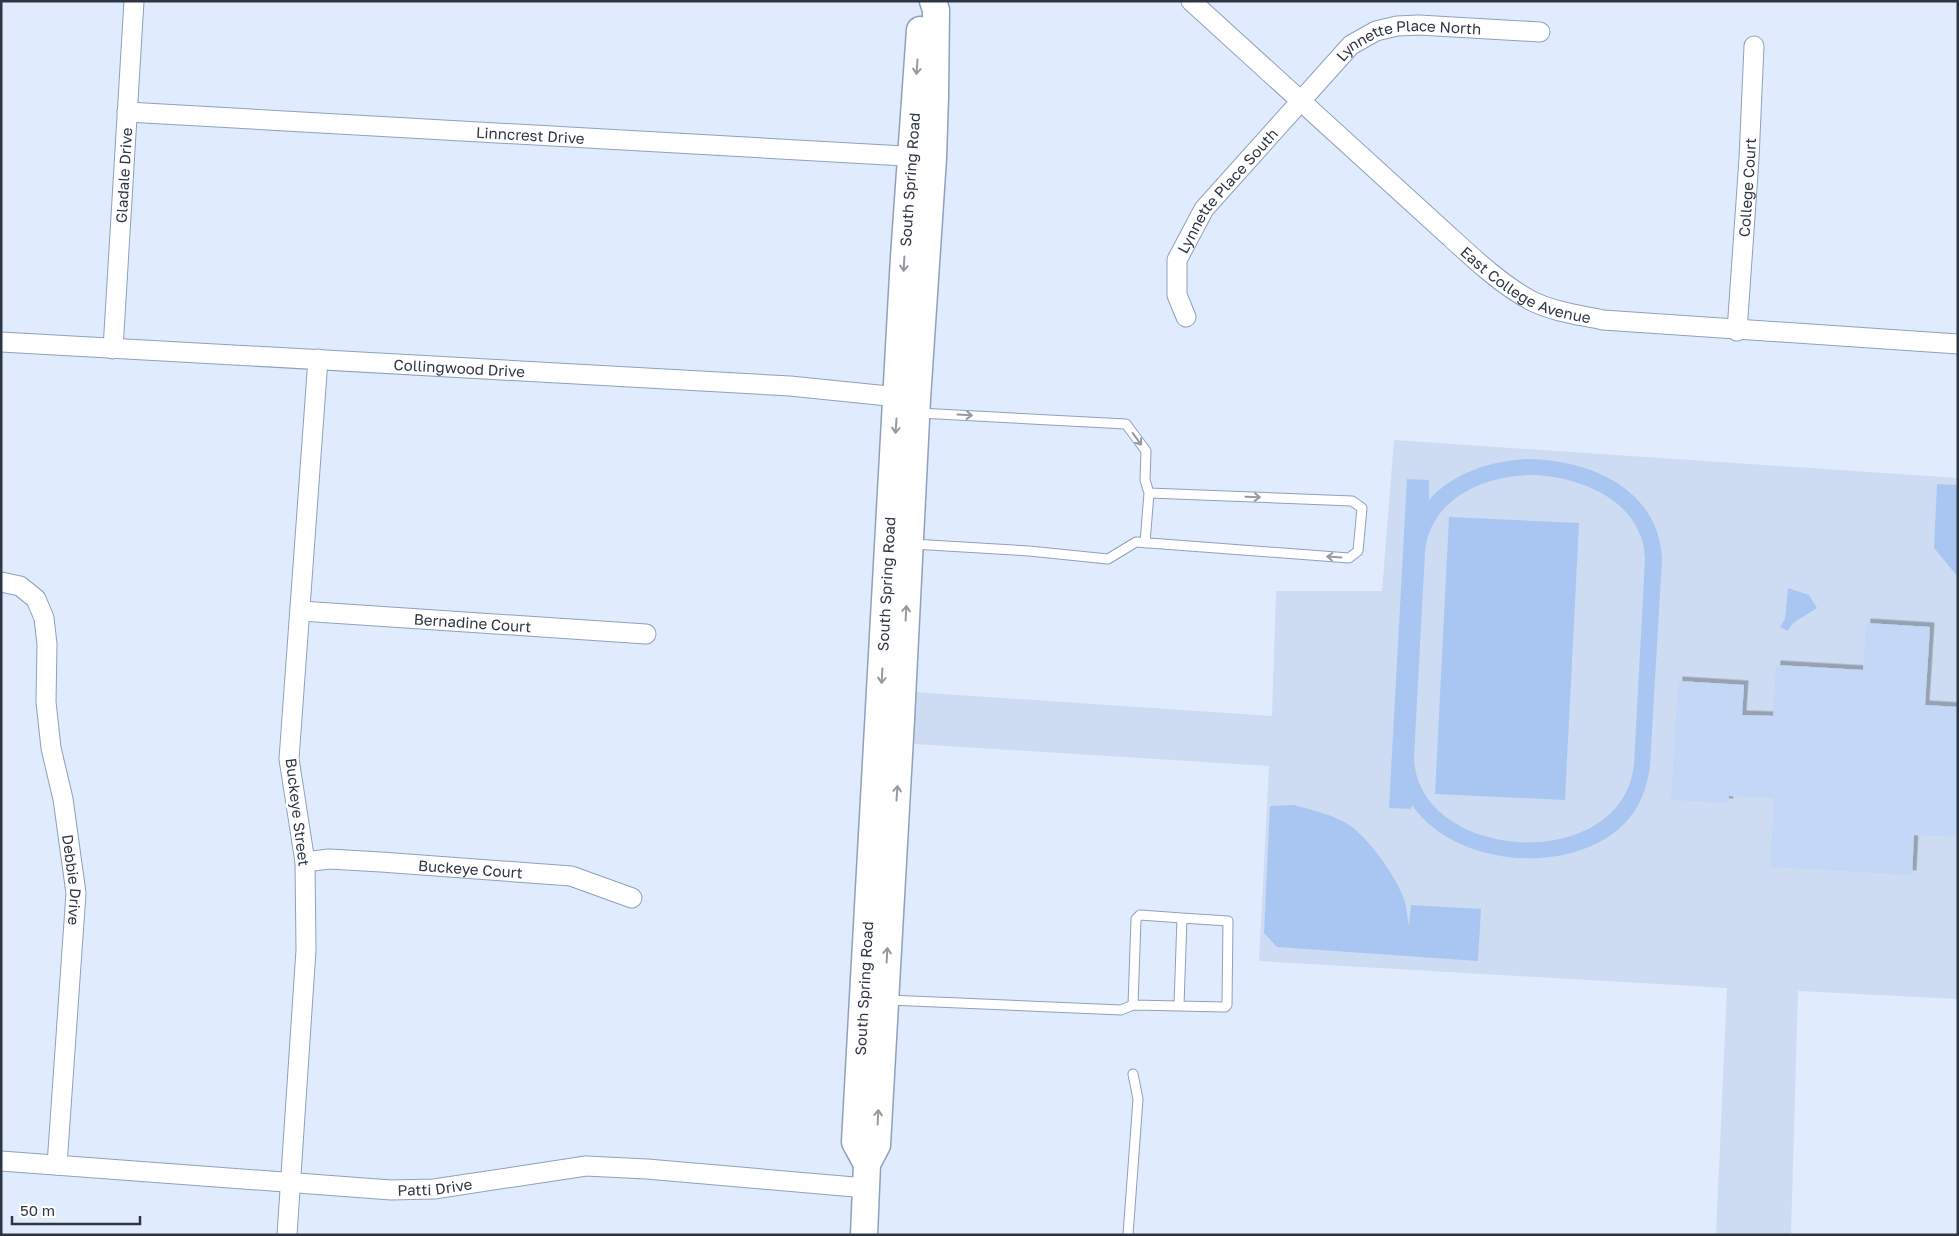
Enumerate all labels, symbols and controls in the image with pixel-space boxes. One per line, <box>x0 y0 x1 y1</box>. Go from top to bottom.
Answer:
street label: Lynnette Place North <box>1332 16 1482 65</box>
one-way arrow <box>912 58 922 74</box>
street label: South Spring Road <box>896 112 923 247</box>
street label: Linncrest Drive <box>476 123 585 147</box>
street label: Lynnette Place South <box>1173 124 1281 256</box>
street label: Gladale Drive <box>112 127 135 224</box>
street label: College Court <box>1735 137 1759 238</box>
street label: East College Avenue <box>1457 242 1593 326</box>
one-way arrow <box>899 255 908 271</box>
street label: Collingwood Drive <box>393 355 526 380</box>
one-way arrow <box>956 411 972 420</box>
one-way arrow <box>891 418 900 434</box>
one-way arrow <box>1132 431 1142 445</box>
one-way arrow <box>1244 492 1261 502</box>
street label: South Spring Road <box>873 516 899 652</box>
one-way arrow <box>1327 552 1343 562</box>
one-way arrow <box>901 605 910 621</box>
street label: Bernadine Court <box>413 610 532 635</box>
one-way arrow <box>877 667 886 683</box>
street label: Buckeye Street <box>282 757 314 867</box>
one-way arrow <box>892 785 901 801</box>
street label: Debbie Drive <box>59 833 85 926</box>
street label: Buckeye Court <box>417 856 523 881</box>
street label: South Spring Road <box>851 921 876 1056</box>
one-way arrow <box>883 947 892 963</box>
one-way arrow <box>874 1110 883 1126</box>
street label: Patti Drive <box>397 1174 474 1199</box>
scale bar <box>12 1194 140 1226</box>
text: 50 m <box>20 1201 55 1219</box>

